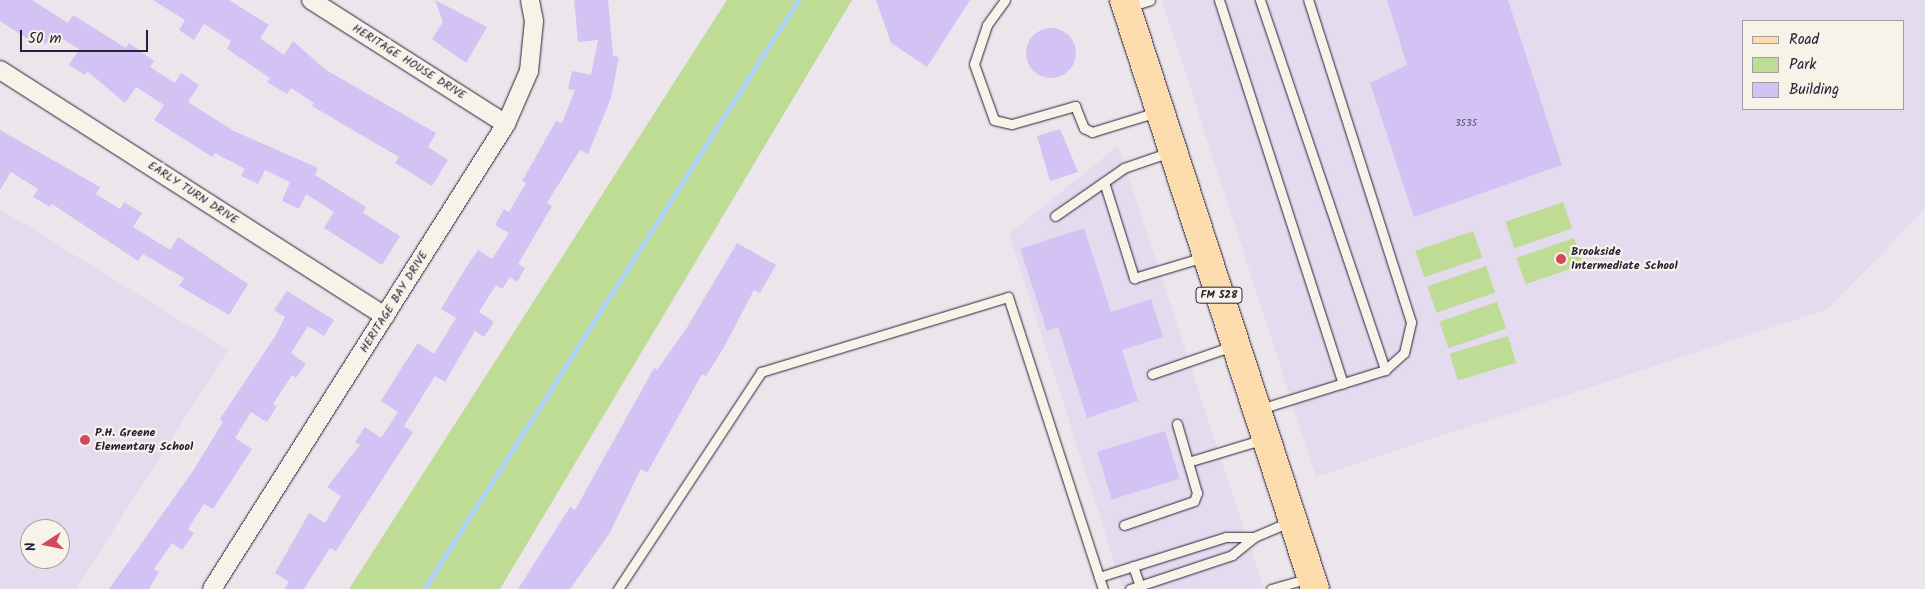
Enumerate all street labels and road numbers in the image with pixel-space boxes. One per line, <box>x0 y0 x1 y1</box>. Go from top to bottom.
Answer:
street label: HERITAGE HOUSE DRIVE <box>350 21 468 103</box>
street label: EARLY TURN DRIVE <box>145 158 241 228</box>
street label: HERITAGE BAY DRIVE <box>357 248 431 356</box>
road number: FM 528 <box>1195 286 1243 304</box>

